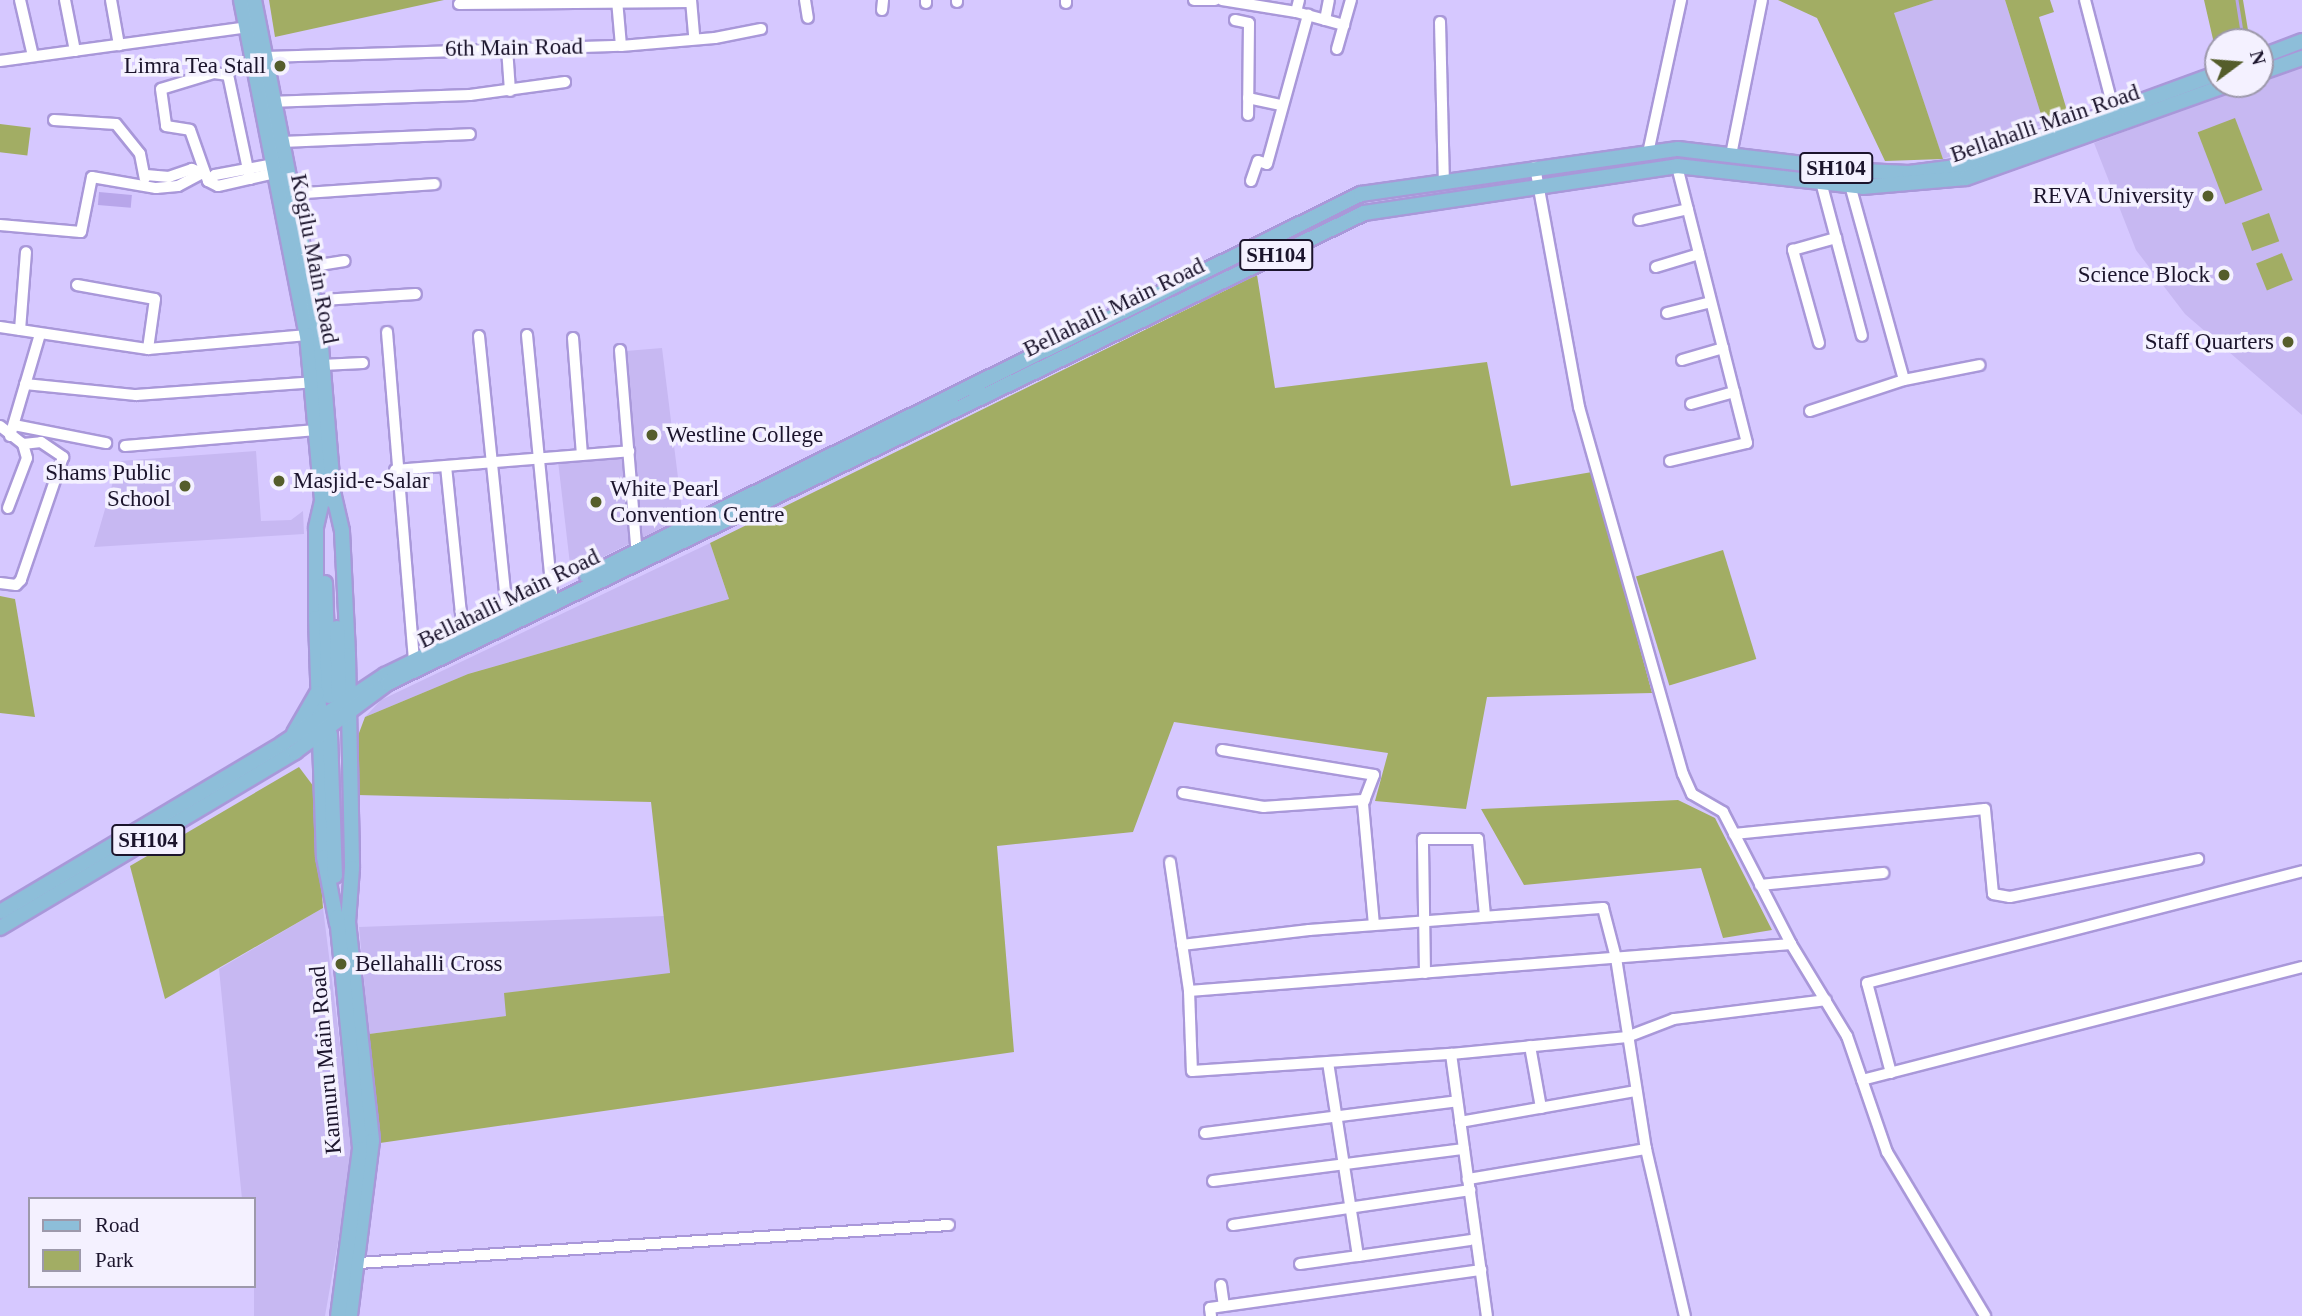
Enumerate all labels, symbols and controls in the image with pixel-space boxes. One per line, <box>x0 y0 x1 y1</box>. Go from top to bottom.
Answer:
north arrow <box>2204 28 2274 98</box>
street label: 6th Main Road <box>445 33 583 63</box>
text: N <box>2246 48 2270 67</box>
place label: Limra Tea Stall <box>123 52 266 80</box>
marker: Limra Tea Stall <box>272 58 288 74</box>
street label: Bellahalli Main Road <box>1947 79 2143 169</box>
road number: SH104 <box>1798 150 1874 186</box>
street label: Kogilu Main Road <box>284 172 344 346</box>
place label: REVA University <box>2032 182 2194 210</box>
marker: REVA University <box>2200 188 2216 204</box>
road number: SH104 <box>1238 238 1314 272</box>
street label: Bellahalli Main Road <box>1019 252 1209 364</box>
place label: Science Block <box>2078 261 2210 289</box>
marker: Science Block <box>2216 267 2232 283</box>
place label: Staff Quarters <box>2145 328 2274 356</box>
marker: Staff Quarters <box>2280 334 2296 350</box>
place label: Westline College <box>666 421 823 449</box>
marker: Westline College <box>644 427 660 443</box>
place label: Shams Public School <box>45 459 171 513</box>
place label: Masjid-e-Salar <box>293 467 430 495</box>
marker: Masjid-e-Salar <box>271 473 287 489</box>
place label: White Pearl Convention Centre <box>610 475 784 529</box>
marker: Shams Public School <box>177 478 193 494</box>
marker: White Pearl Convention Centre <box>588 494 604 510</box>
street label: Bellahalli Main Road <box>414 543 604 655</box>
road number: SH104 <box>110 822 186 858</box>
place label: Bellahalli Cross <box>355 950 503 978</box>
marker: Bellahalli Cross <box>333 956 349 972</box>
street label: Kannuru Main Road <box>304 965 348 1155</box>
legend <box>28 1197 256 1288</box>
text: Road <box>95 1213 139 1237</box>
text: Park <box>95 1248 134 1272</box>

